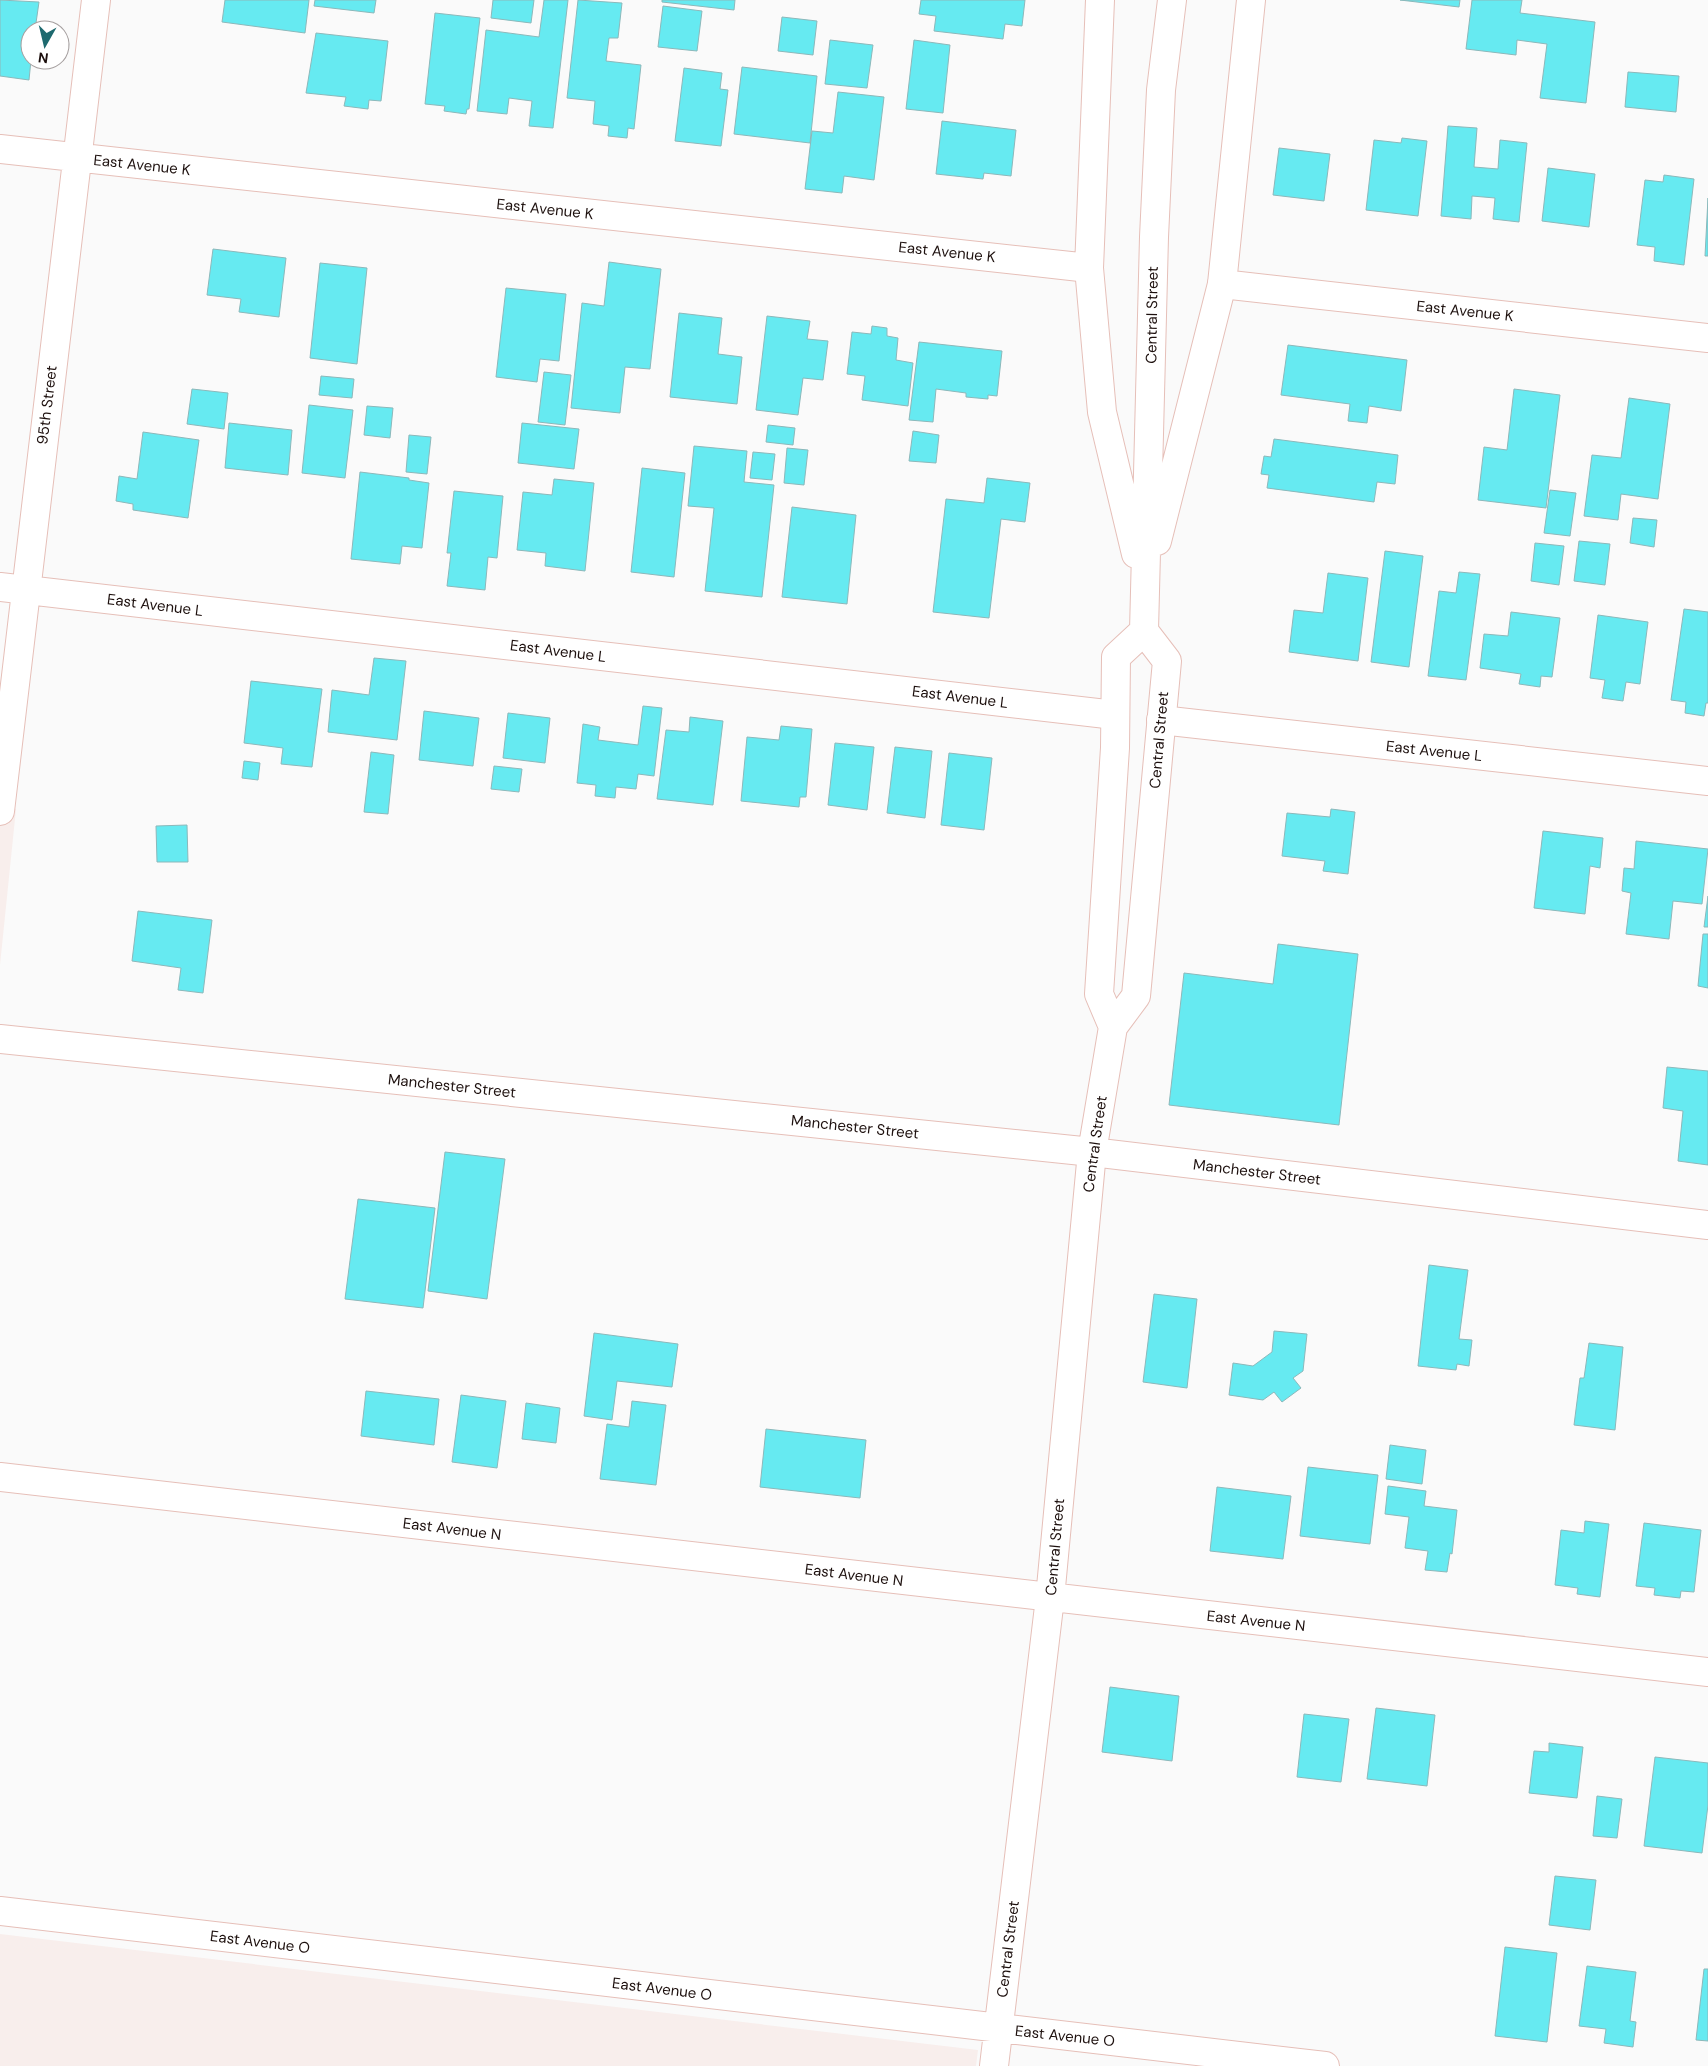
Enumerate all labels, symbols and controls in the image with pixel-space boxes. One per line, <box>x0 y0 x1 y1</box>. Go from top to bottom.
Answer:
north arrow <box>20 20 70 70</box>
text: N <box>37 48 50 67</box>
street label: East Avenue K <box>93 150 192 180</box>
street label: East Avenue K <box>496 194 595 224</box>
street label: East Avenue K <box>898 237 997 267</box>
street label: Central Street <box>1141 266 1163 364</box>
street label: East Avenue K <box>1416 296 1515 326</box>
street label: 95th Street <box>32 364 62 446</box>
street label: East Avenue L <box>106 589 204 621</box>
street label: East Avenue L <box>509 635 607 667</box>
street label: East Avenue L <box>911 681 1009 713</box>
street label: Central Street <box>1145 691 1173 789</box>
street label: East Avenue L <box>1385 736 1483 766</box>
street label: Manchester Street <box>387 1069 517 1103</box>
street label: Central Street <box>1078 1094 1112 1194</box>
street label: Manchester Street <box>790 1110 920 1144</box>
street label: Manchester Street <box>1192 1154 1322 1190</box>
street label: Central Street <box>1041 1498 1069 1596</box>
street label: East Avenue N <box>402 1513 502 1545</box>
street label: East Avenue N <box>804 1559 904 1591</box>
street label: East Avenue N <box>1206 1606 1306 1636</box>
street label: Central Street <box>992 1899 1024 1999</box>
street label: East Avenue O <box>209 1926 311 1958</box>
street label: East Avenue O <box>611 1973 713 2005</box>
street label: East Avenue O <box>1014 2021 1116 2051</box>

